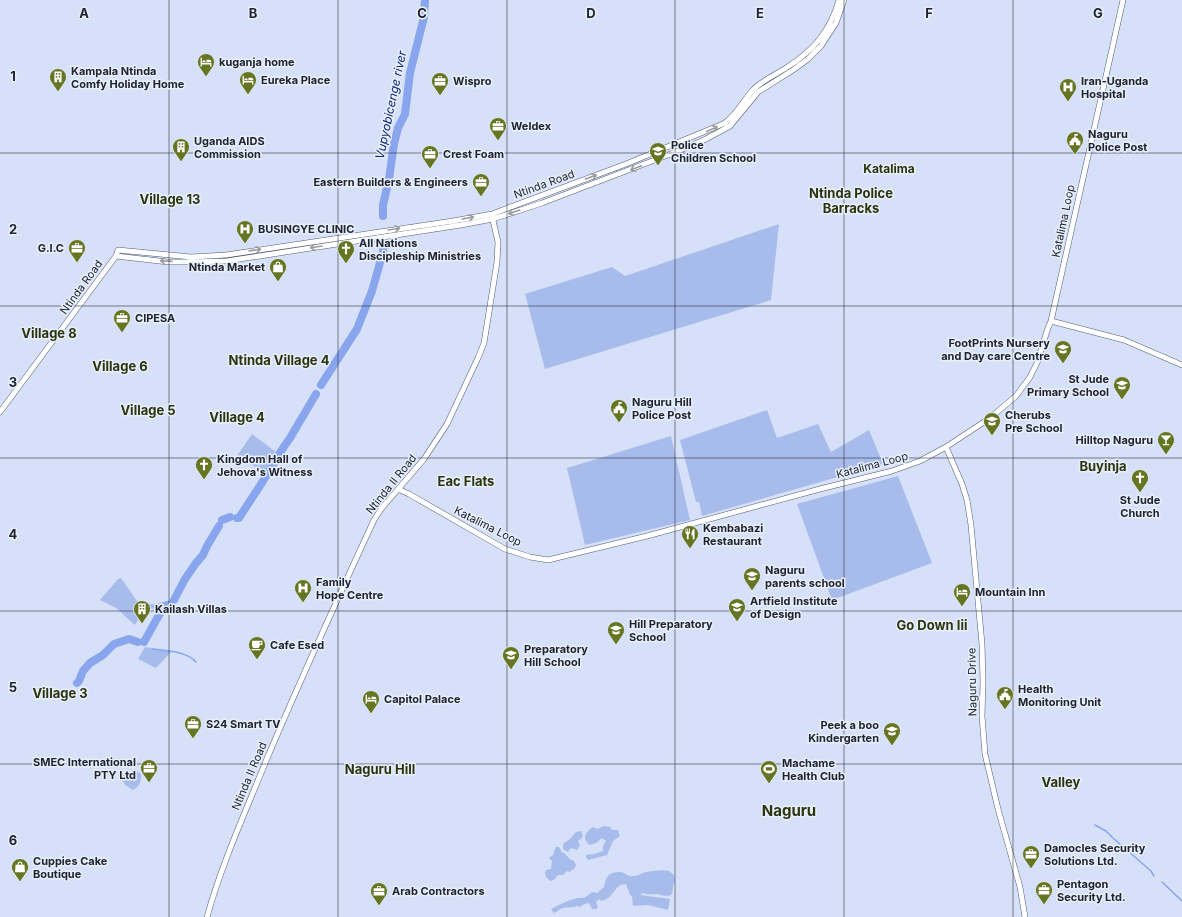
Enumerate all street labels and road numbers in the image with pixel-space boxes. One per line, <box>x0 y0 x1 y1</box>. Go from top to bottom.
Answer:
street label: Ntinda Road <box>512 167 576 201</box>
street label: Katalima Loop <box>1048 183 1078 259</box>
street label: Ntinda Road <box>57 257 105 317</box>
street label: Katalima Loop <box>835 449 910 481</box>
street label: Ntinda II Road <box>363 451 419 517</box>
street label: Katalima Loop <box>452 503 524 549</box>
street label: Naguru Drive <box>964 648 980 716</box>
street label: Ntinda II Road <box>228 740 270 812</box>

